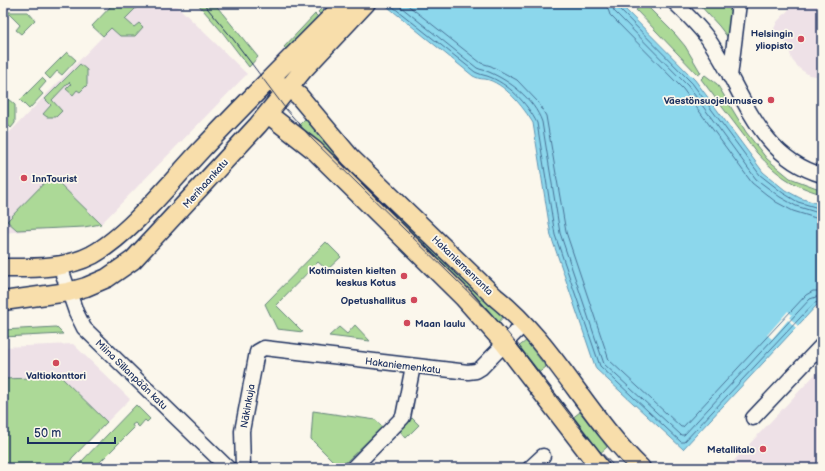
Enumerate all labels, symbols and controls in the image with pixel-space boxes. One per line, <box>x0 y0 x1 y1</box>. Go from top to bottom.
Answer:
place label: Helsingin yliopisto <box>751 28 793 52</box>
marker: Helsingin yliopisto <box>796 34 806 44</box>
place label: Väestönsuojelumuseo <box>664 95 763 107</box>
marker: Väestönsuojelumuseo <box>766 95 776 105</box>
street label: Merihaankatu <box>181 157 231 211</box>
marker: InnTourist <box>19 173 29 183</box>
place label: InnTourist <box>32 173 78 185</box>
street label: Hakaniemenranta <box>429 234 496 298</box>
place label: Kotimaisten kielten keskus Kotus <box>309 265 396 289</box>
marker: Kotimaisten kielten keskus Kotus <box>399 271 409 281</box>
place label: Opetushallitus <box>341 295 406 307</box>
marker: Opetushallitus <box>409 295 419 305</box>
marker: Maan laulu <box>402 318 412 328</box>
place label: Maan laulu <box>415 318 466 330</box>
street label: Miina Sillanpään katu <box>93 337 170 412</box>
street label: Hakaniemenkatu <box>364 355 441 377</box>
marker: Valtiokonttori <box>51 358 61 368</box>
place label: Valtiokonttori <box>26 370 86 382</box>
street label: Näkinkuja <box>238 383 258 429</box>
scale bar <box>28 419 115 445</box>
text: 50 m <box>34 426 61 441</box>
place label: Metallitalo <box>707 444 755 456</box>
marker: Metallitalo <box>758 444 768 454</box>

